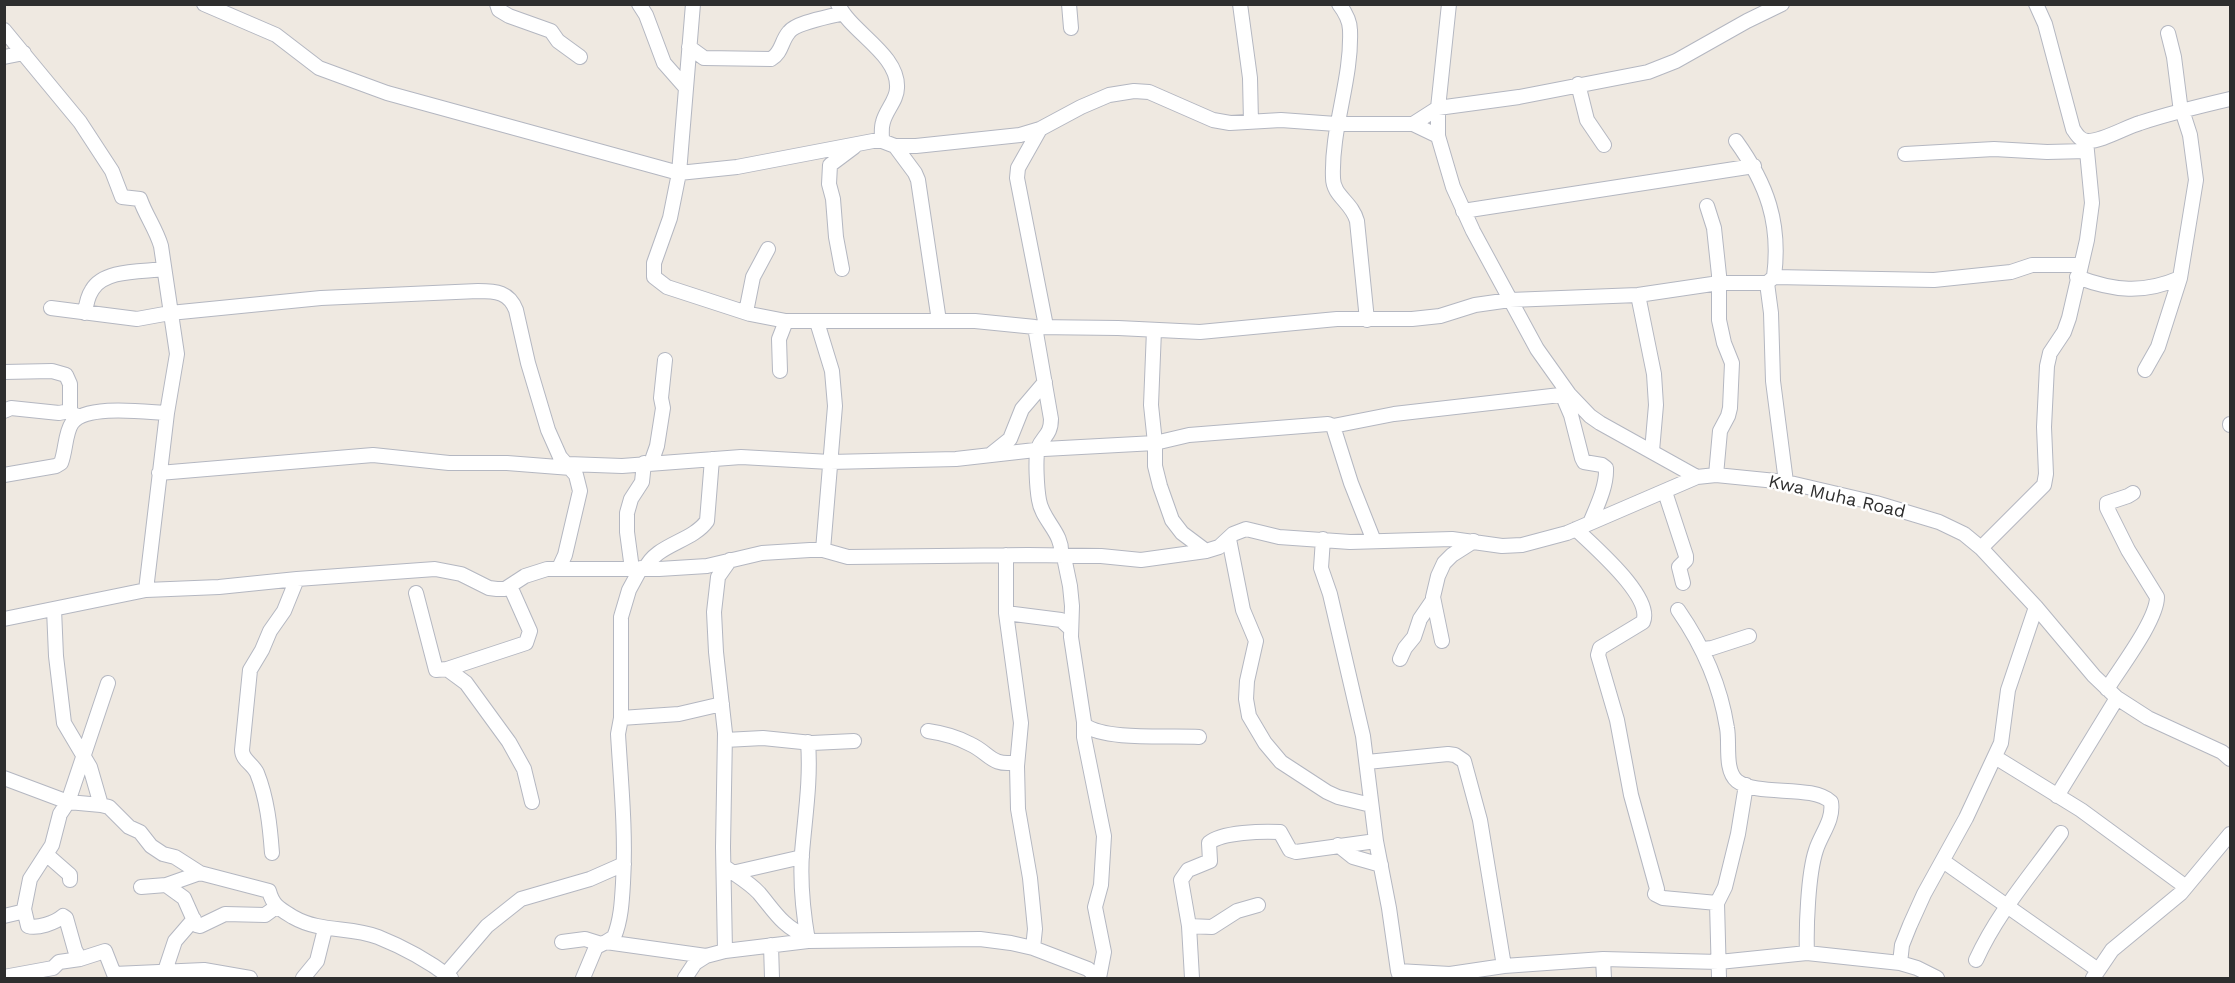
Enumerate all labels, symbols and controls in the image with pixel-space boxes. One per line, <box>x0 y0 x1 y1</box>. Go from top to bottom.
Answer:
street label: Kwa Muha Road <box>1766 471 1908 523</box>

